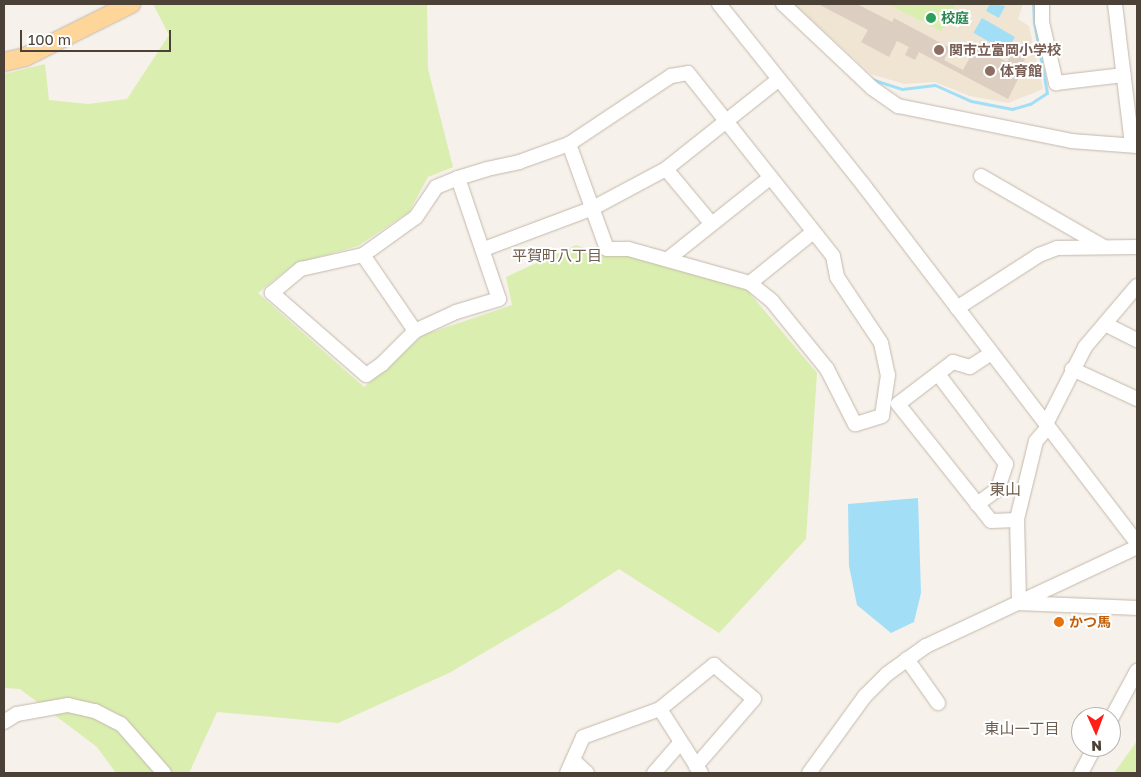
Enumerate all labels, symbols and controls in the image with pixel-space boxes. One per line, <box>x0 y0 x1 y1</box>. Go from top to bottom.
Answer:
place label: 校庭 <box>941 10 969 26</box>
marker: 校庭 <box>925 12 937 24</box>
scale bar <box>22 20 174 52</box>
text: 100 m <box>28 30 71 48</box>
place label: 関市立富岡小学校 <box>949 42 1061 58</box>
marker: 関市立富岡小学校 <box>933 44 945 56</box>
place label: 体育館 <box>1000 63 1042 79</box>
marker: 体育館 <box>984 65 996 77</box>
district label: 平賀町八丁目 <box>512 247 602 265</box>
district label: 東山 <box>989 479 1021 499</box>
place label: かつ馬 <box>1069 614 1111 630</box>
marker: かつ馬 <box>1053 616 1065 628</box>
north arrow <box>1071 707 1121 757</box>
district label: 東山一丁目 <box>985 720 1059 738</box>
text: N <box>1091 738 1102 755</box>

